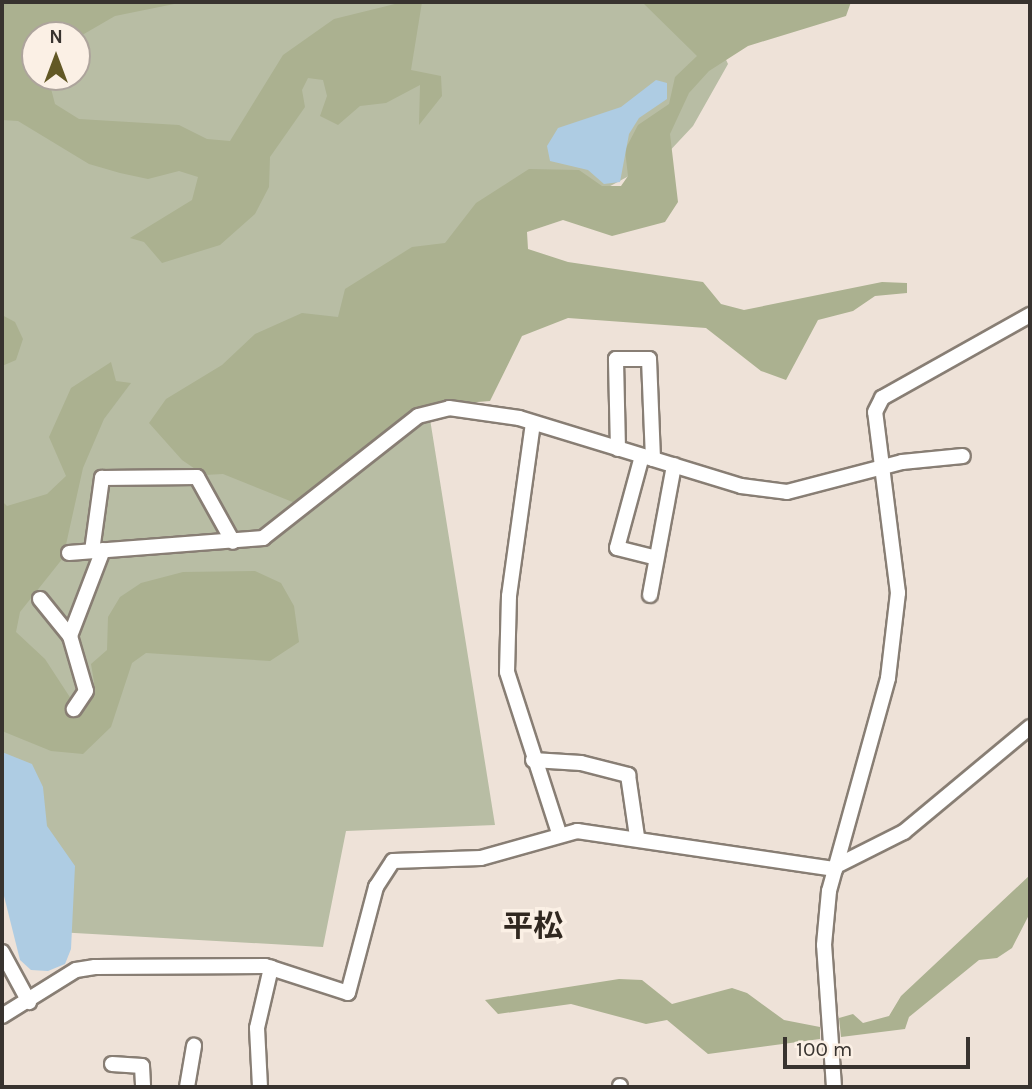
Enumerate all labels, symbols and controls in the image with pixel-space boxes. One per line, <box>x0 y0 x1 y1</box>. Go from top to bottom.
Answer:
north arrow <box>21 21 91 91</box>
text: N <box>49 26 63 48</box>
district label: 平松 <box>503 908 563 944</box>
scale bar <box>787 1023 974 1066</box>
text: 100 m <box>796 1037 853 1061</box>

